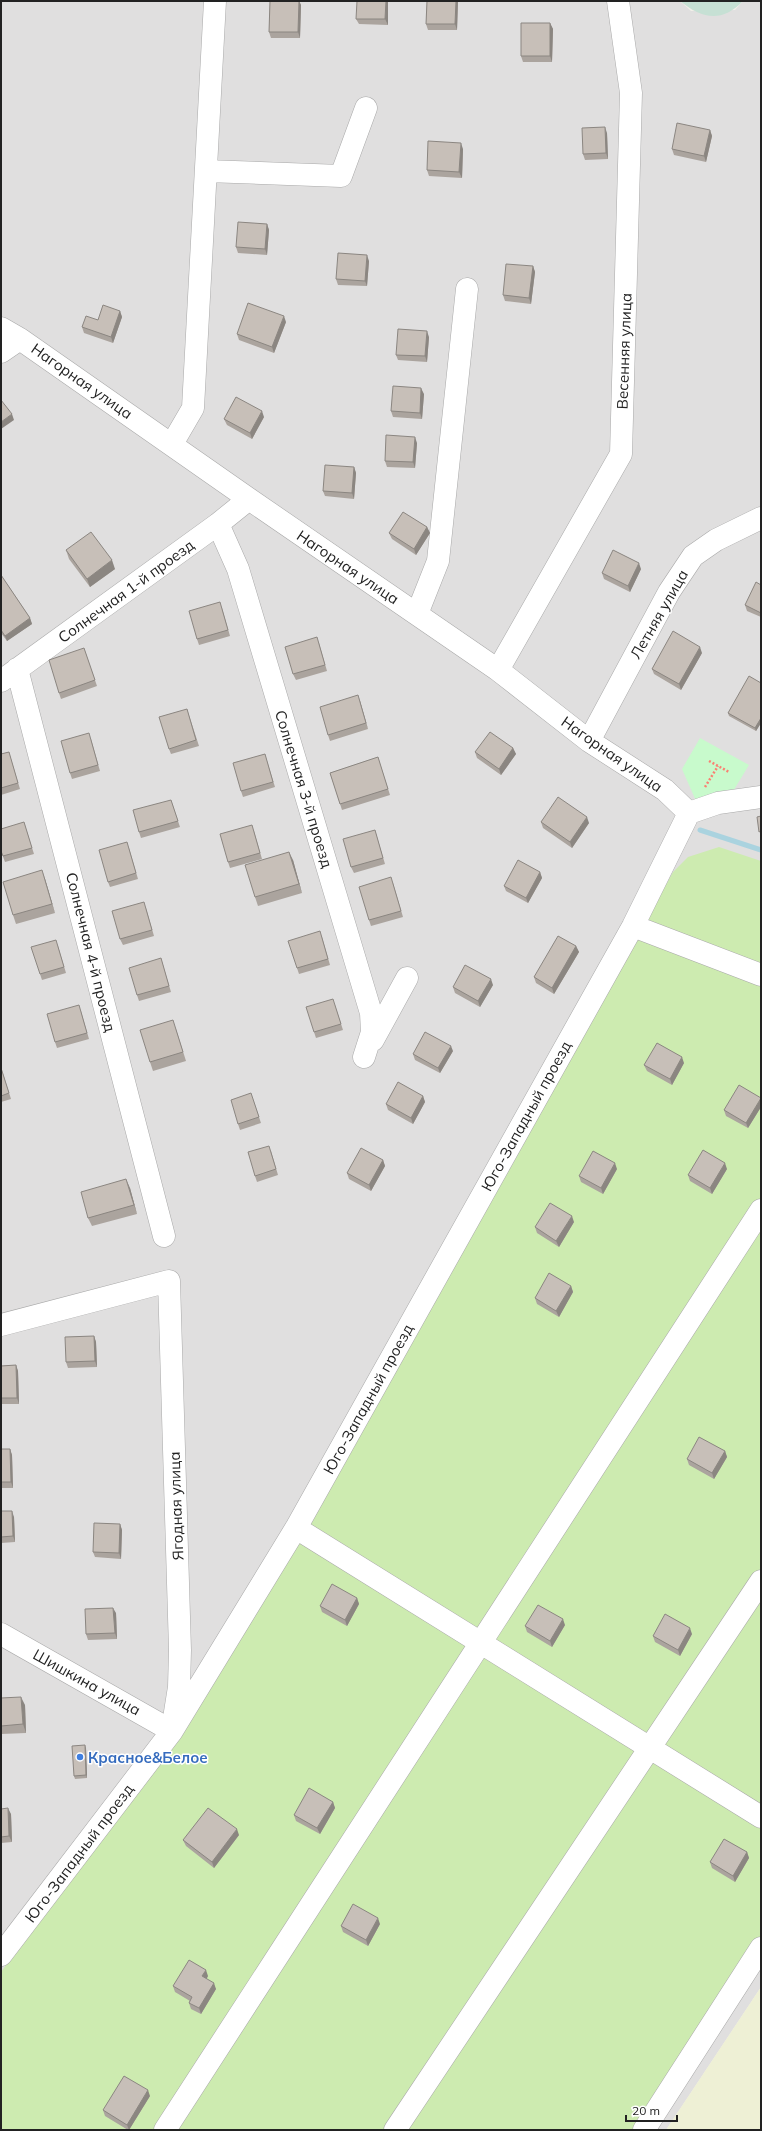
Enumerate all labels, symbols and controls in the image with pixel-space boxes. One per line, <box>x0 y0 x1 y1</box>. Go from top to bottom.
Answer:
street label: Весенняя улица <box>612 292 636 410</box>
street label: Нагорная улица <box>28 339 136 423</box>
street label: Нагорная улица <box>293 526 403 608</box>
street label: Солнечная 1-й проезд <box>54 535 198 647</box>
street label: Летняя улица <box>626 566 692 662</box>
street label: Солнечная 3-й проезд <box>271 708 337 870</box>
street label: Нагорная улица <box>558 712 666 796</box>
street label: Солнечная 4-й проезд <box>62 870 120 1034</box>
street label: Юго-Западный проезд <box>477 1038 575 1194</box>
street label: Юго-Западный проезд <box>319 1321 417 1477</box>
street label: Ягодная улица <box>165 1451 187 1561</box>
street label: Шишкина улица <box>30 1645 144 1719</box>
place label: Красное&Белое <box>88 1748 208 1767</box>
marker: Красное&Белое <box>75 1752 85 1762</box>
street label: Юго-Западный проезд <box>21 1780 137 1926</box>
scale bar <box>626 2097 677 2123</box>
text: 20 m <box>632 2103 660 2118</box>

